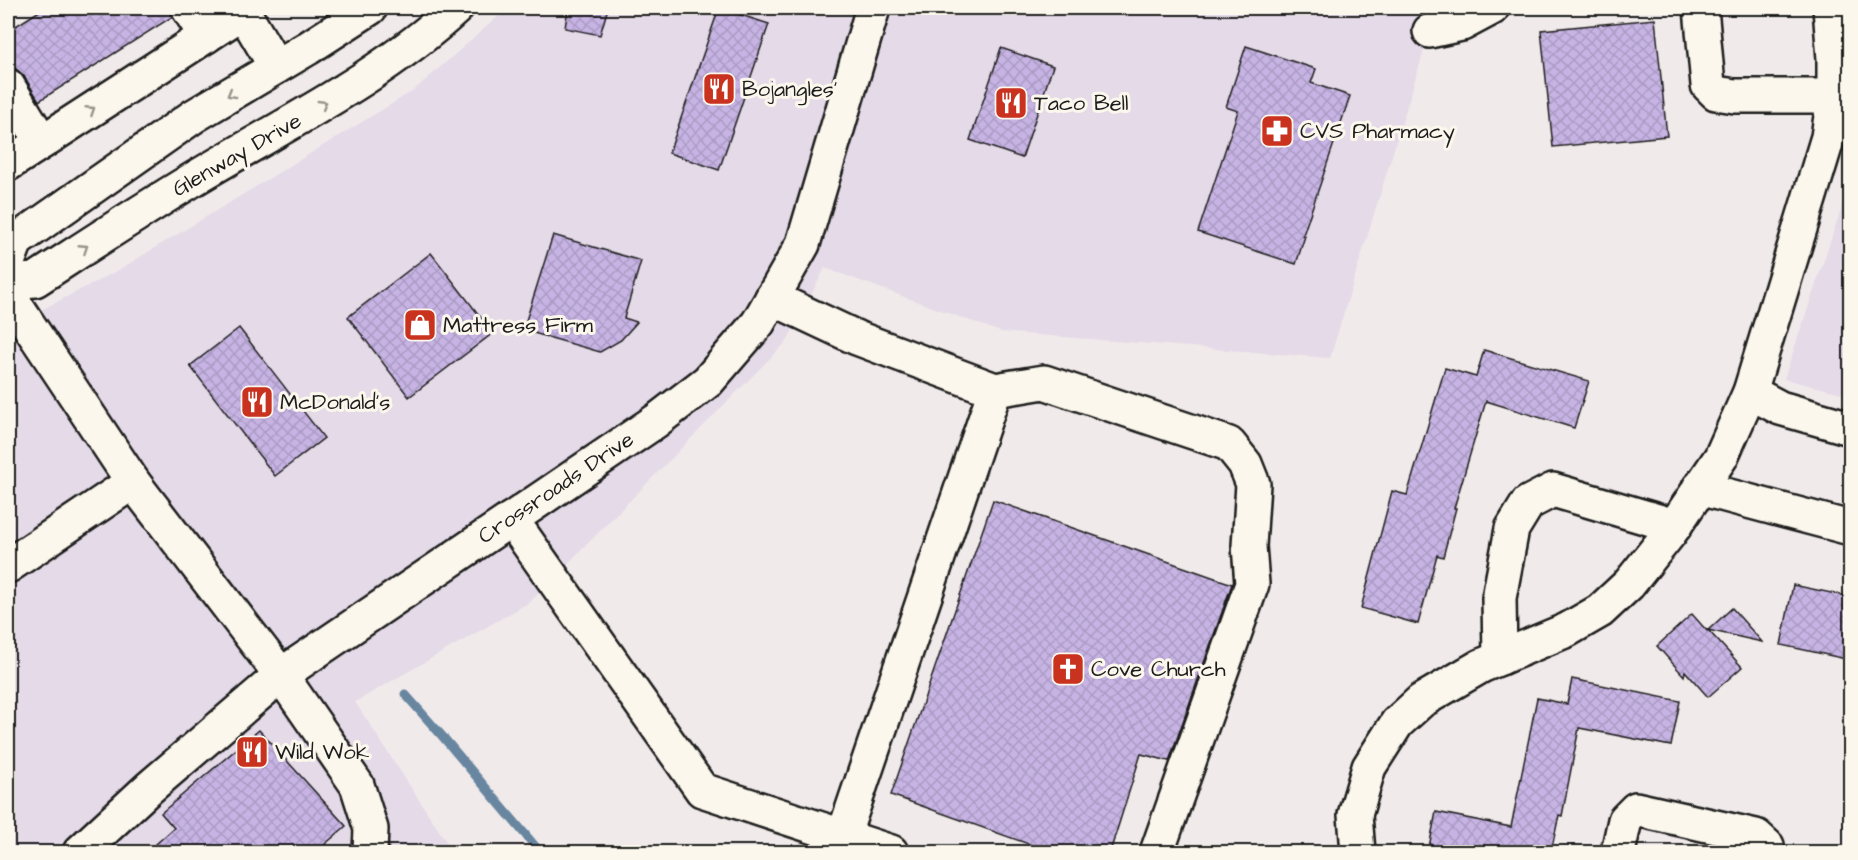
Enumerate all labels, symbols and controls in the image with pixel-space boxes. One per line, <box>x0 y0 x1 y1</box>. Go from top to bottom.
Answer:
restaurant icon: Bojangles' <box>701 71 737 107</box>
place label: Bojangles' <box>742 74 837 106</box>
restaurant icon: Taco Bell <box>993 85 1029 121</box>
one-way arrow <box>227 87 237 98</box>
place label: Taco Bell <box>1034 88 1128 119</box>
one-way arrow <box>317 100 327 112</box>
street label: Glenway Drive <box>167 105 308 205</box>
one-way arrow <box>84 106 95 117</box>
pharmacy icon: CVS Pharmacy <box>1259 113 1295 149</box>
place label: CVS Pharmacy <box>1300 116 1455 148</box>
one-way arrow <box>78 244 88 256</box>
shop icon: Mattress Firm <box>402 307 438 343</box>
place label: Mattress Firm <box>443 310 593 341</box>
restaurant icon: McDonald's <box>239 384 275 420</box>
place label: McDonald's <box>280 387 390 418</box>
street label: Crossroads Drive <box>472 424 640 552</box>
church icon: Cove Church <box>1050 651 1086 687</box>
place label: Cove Church <box>1091 654 1226 685</box>
restaurant icon: Wild Wok <box>234 734 270 770</box>
place label: Wild Wok <box>275 737 370 768</box>

